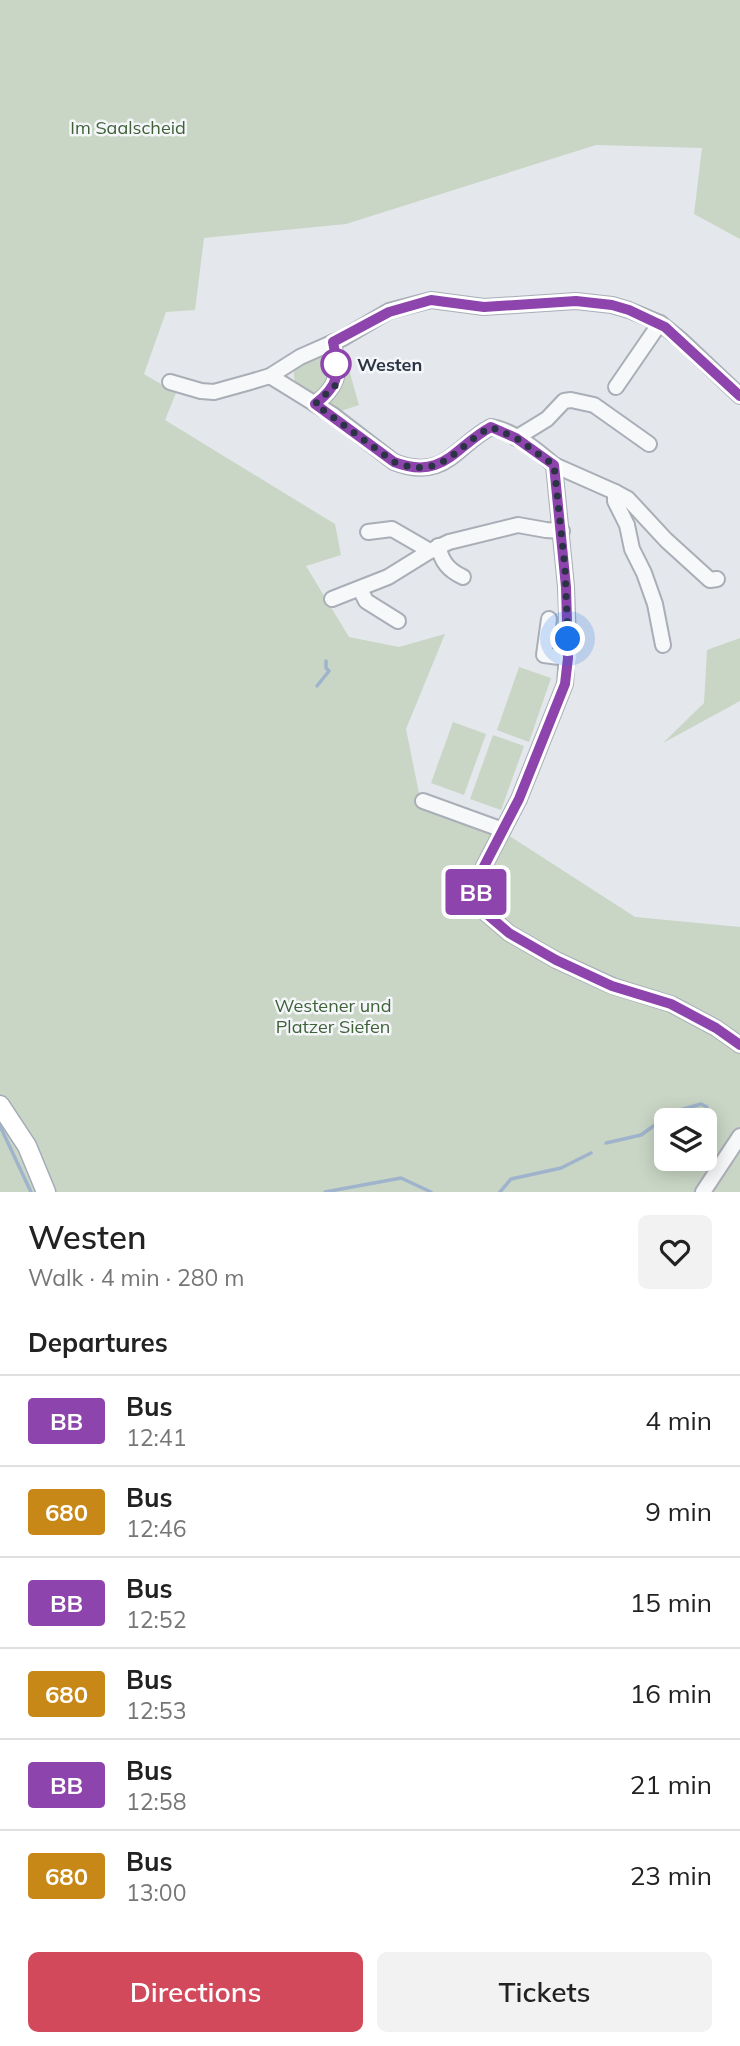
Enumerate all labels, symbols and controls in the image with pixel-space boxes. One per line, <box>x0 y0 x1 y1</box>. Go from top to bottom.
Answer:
park label: Im Saalscheid <box>70 116 186 139</box>
marker: Westen <box>321 349 351 379</box>
place label: Westen <box>357 353 422 376</box>
your location <box>550 621 585 656</box>
line badge: BB <box>444 869 508 915</box>
text: BB <box>459 877 493 907</box>
park label: Westener und Platzer Siefen <box>275 994 391 1038</box>
map controls <box>654 1108 717 1171</box>
button: layers <box>654 1108 717 1171</box>
button: heart <box>638 1215 712 1289</box>
text: Westen <box>28 1216 147 1257</box>
text: Walk · 4 min · 280 m <box>28 1263 245 1292</box>
text: Departures <box>28 1326 168 1359</box>
text: Bus <box>126 1390 172 1423</box>
text: 4 min <box>645 1404 712 1437</box>
text: BB <box>50 1406 83 1436</box>
text: 12:41 <box>126 1423 186 1452</box>
text: Bus <box>126 1481 172 1514</box>
text: 9 min <box>645 1495 712 1528</box>
text: 680 <box>45 1497 88 1527</box>
text: 12:46 <box>126 1514 186 1543</box>
text: Bus <box>126 1572 172 1605</box>
text: 15 min <box>630 1586 712 1619</box>
text: BB <box>50 1588 83 1618</box>
text: 12:52 <box>126 1605 186 1634</box>
text: Bus <box>126 1663 172 1696</box>
text: 16 min <box>630 1677 712 1710</box>
text: 680 <box>45 1679 88 1709</box>
text: 12:53 <box>126 1696 186 1725</box>
text: Bus <box>126 1754 172 1787</box>
text: 21 min <box>630 1768 712 1801</box>
text: BB <box>50 1770 83 1800</box>
text: 12:58 <box>126 1787 186 1816</box>
text: Bus <box>126 1845 172 1878</box>
text: 23 min <box>630 1859 712 1892</box>
text: 680 <box>45 1861 88 1891</box>
text: 13:00 <box>126 1878 186 1907</box>
button: Directions <box>28 1952 363 2032</box>
button: Tickets <box>377 1952 712 2032</box>

